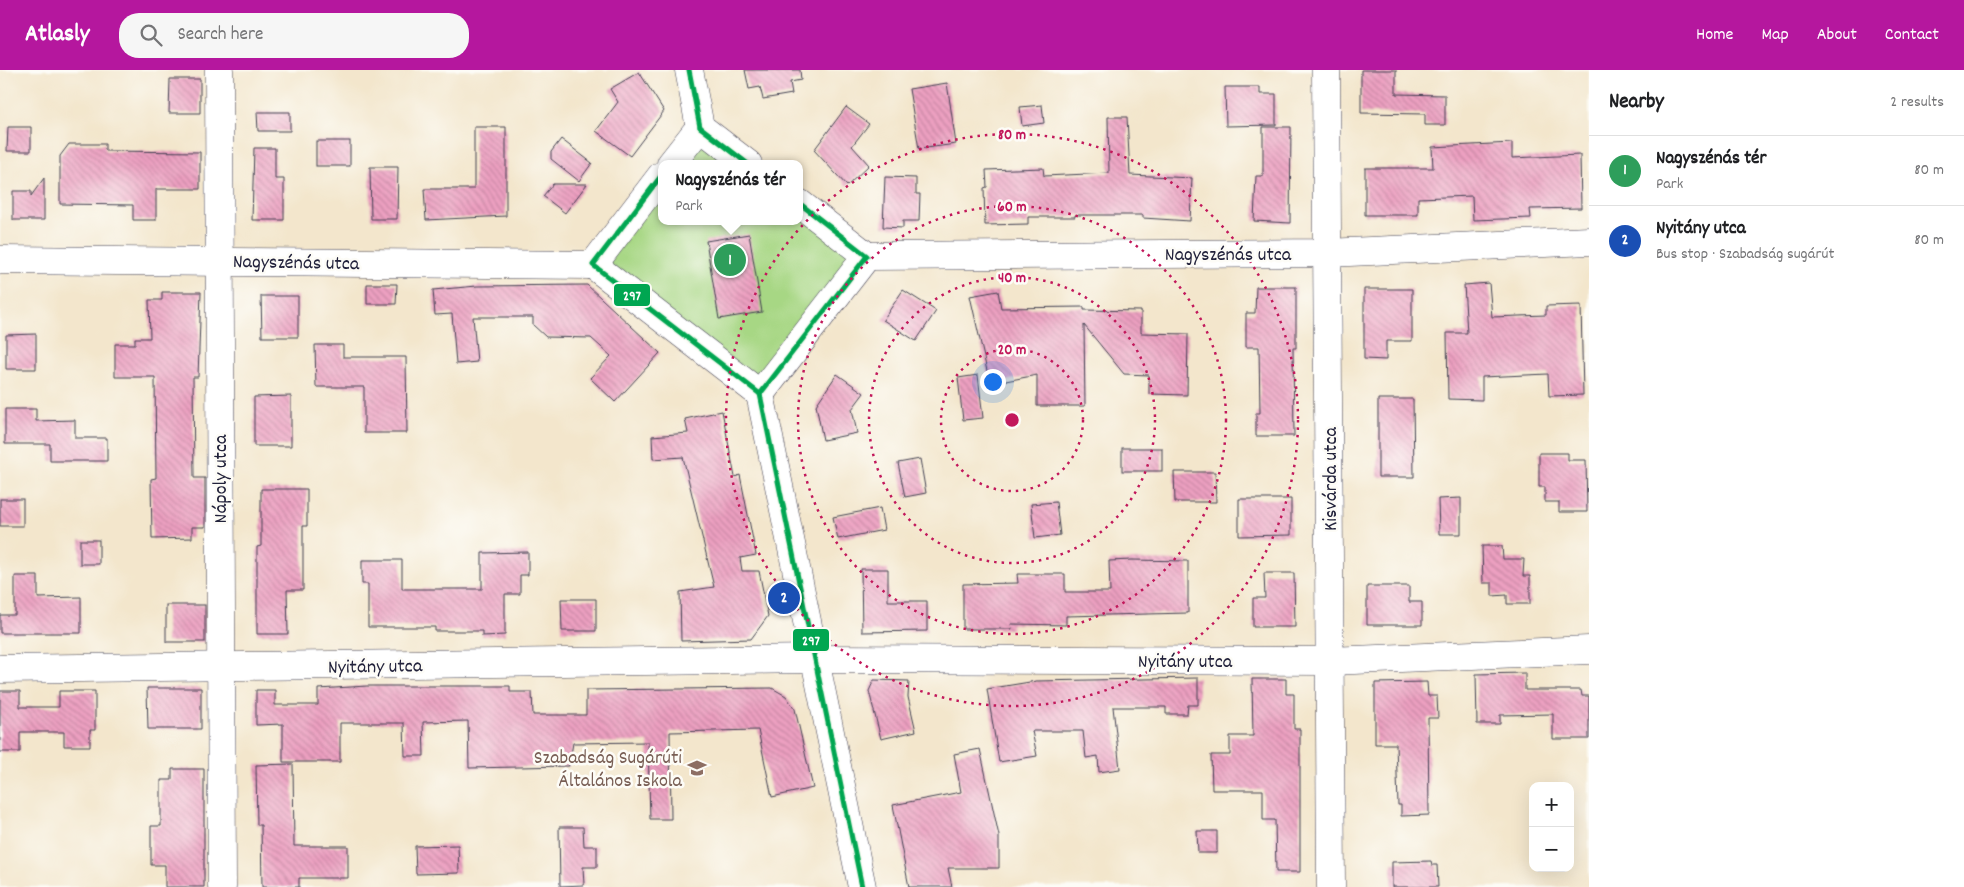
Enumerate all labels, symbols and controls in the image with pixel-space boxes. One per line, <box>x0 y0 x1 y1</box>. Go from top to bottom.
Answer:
search box <box>119 13 469 58</box>
text: Atlasly <box>25 18 89 52</box>
icon: search <box>137 21 165 49</box>
text: Search here <box>177 22 263 49</box>
text: Home <box>1696 23 1733 48</box>
text: Map <box>1761 23 1789 48</box>
text: About <box>1817 23 1857 48</box>
text: Contact <box>1885 23 1939 48</box>
text: Nearby <box>1609 88 1664 118</box>
text: 2 results <box>1890 91 1944 114</box>
text: 80 m <box>998 125 1026 147</box>
text: Nagyszénás tér <box>1656 146 1767 173</box>
text: 1 <box>1623 159 1627 182</box>
text: 80 m <box>1914 159 1944 182</box>
popup <box>658 160 803 225</box>
text: Nagyszénás tér <box>675 168 786 195</box>
text: Park <box>1656 173 1683 196</box>
text: Park <box>675 195 702 218</box>
text: 60 m <box>997 197 1027 219</box>
text: Nyitány utca <box>1656 216 1746 243</box>
text: 2 <box>1622 229 1629 252</box>
text: 80 m <box>1914 229 1944 252</box>
pin: 1 <box>714 241 746 279</box>
street label: Nagyszénás utca <box>1165 242 1292 270</box>
text: Bus stop · Szabadság sugárút <box>1656 243 1834 266</box>
street label: Nagyszénás utca <box>233 249 360 279</box>
text: 40 m <box>998 268 1026 290</box>
line badge: 297 <box>613 283 651 307</box>
text: 297 <box>623 287 642 307</box>
text: 20 m <box>998 340 1026 362</box>
your location <box>980 369 1006 395</box>
centre of rings <box>1003 411 1021 429</box>
street label: Kisvárda utca <box>1318 426 1346 531</box>
street label: Nápoly utca <box>208 434 236 523</box>
pin: 2 <box>768 579 800 617</box>
line badge: 297 <box>792 628 830 652</box>
text: 297 <box>802 632 821 652</box>
street label: Nyitány utca <box>1138 649 1233 677</box>
street label: Nyitány utca <box>328 653 423 683</box>
place label: Szabadság Sugárúti Általános Iskola <box>534 745 683 796</box>
school or university icon: Szabadság Sugárúti Általános Iskola <box>686 757 708 779</box>
map controls <box>1529 782 1574 872</box>
button: + <box>1529 782 1574 827</box>
button: − <box>1529 827 1574 872</box>

